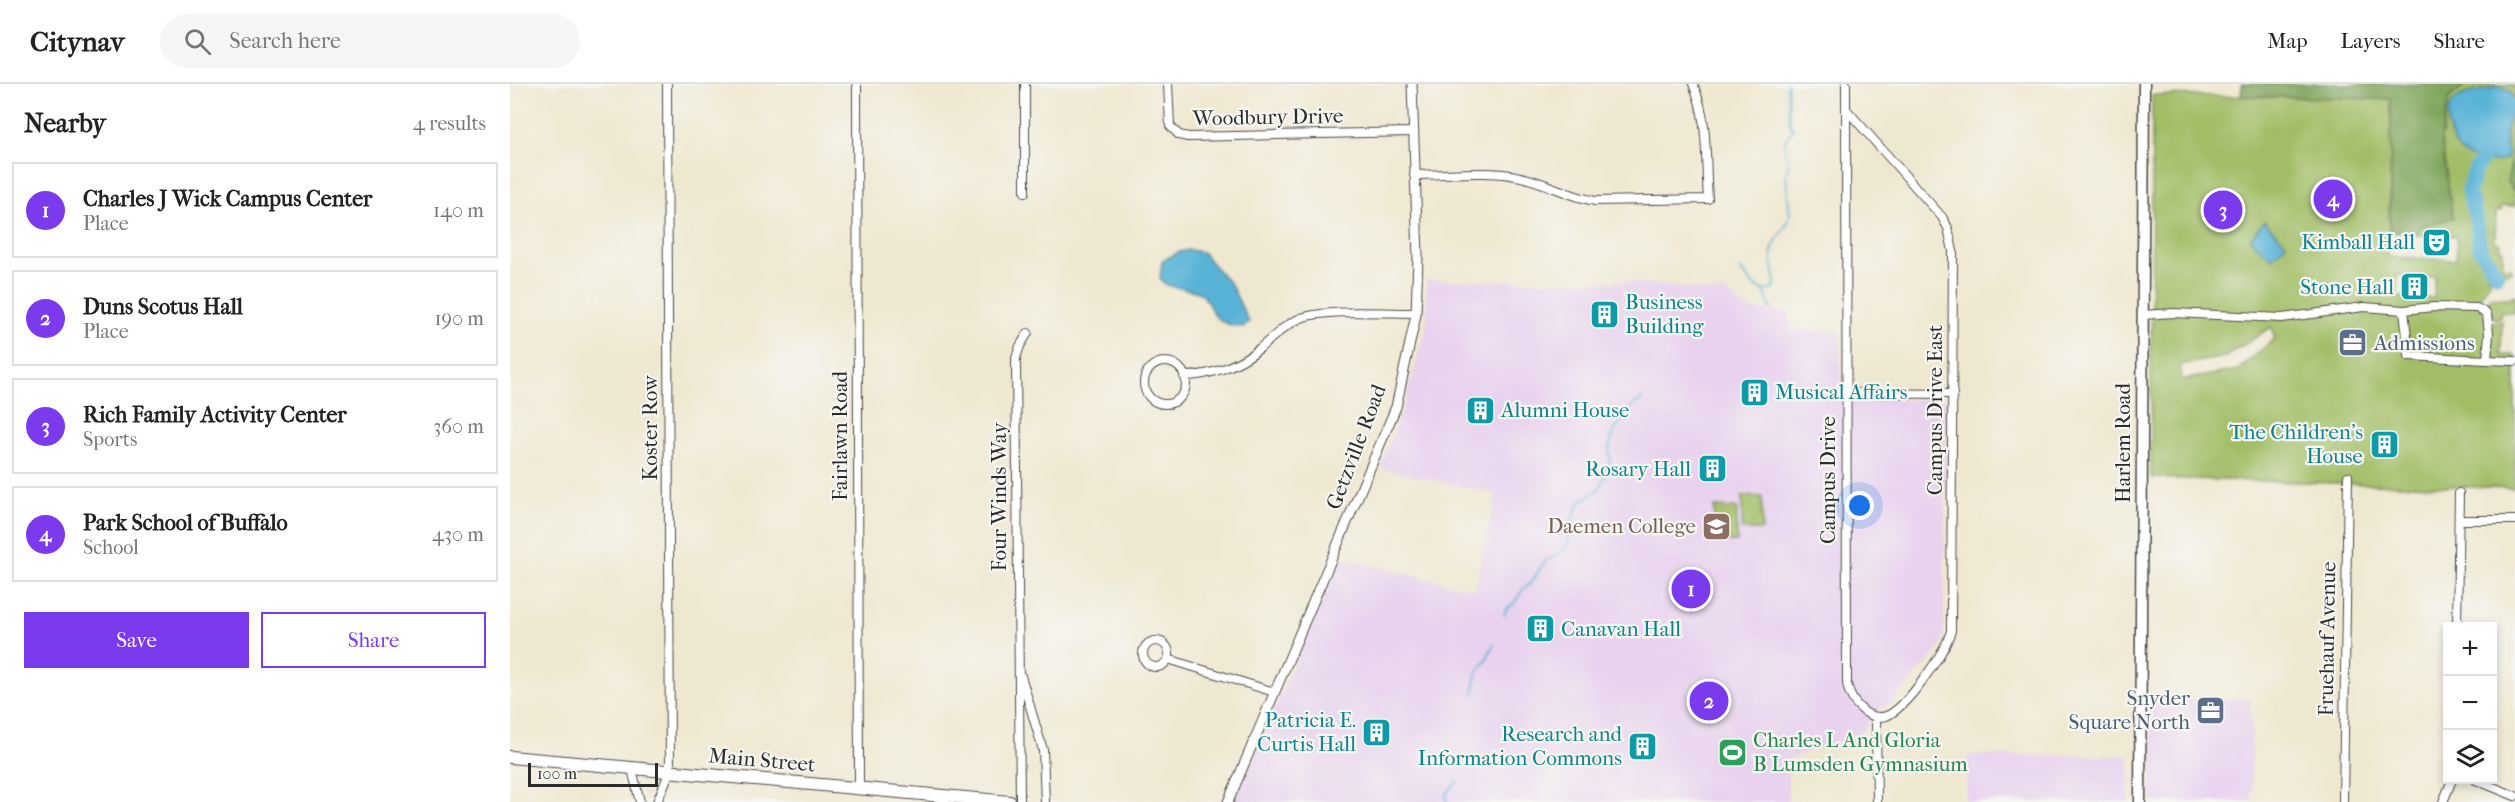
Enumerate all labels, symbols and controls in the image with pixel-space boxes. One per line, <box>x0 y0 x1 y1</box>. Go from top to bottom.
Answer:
search box <box>160 14 580 68</box>
text: Citynav <box>30 25 124 58</box>
icon: search <box>181 25 214 58</box>
text: Search here <box>229 28 341 54</box>
text: Map <box>2267 29 2308 53</box>
text: Layers <box>2341 29 2400 53</box>
text: Share <box>2433 29 2485 53</box>
street label: Woodbury Drive <box>1192 104 1343 130</box>
text: Nearby <box>24 108 106 139</box>
text: 4 results <box>413 112 486 135</box>
pin: 4 <box>2314 176 2352 222</box>
text: Charles J Wick Campus Center <box>83 186 372 212</box>
pin: 3 <box>2204 188 2242 232</box>
text: 1 <box>42 199 49 222</box>
text: 140 m <box>433 199 484 222</box>
text: Place <box>83 212 129 235</box>
theatre icon: Kimball Hall <box>2420 226 2452 258</box>
place label: Kimball Hall <box>2301 230 2415 254</box>
building icon: Stone Hall <box>2399 271 2431 303</box>
place label: Stone Hall <box>2300 275 2394 299</box>
place label: Business Building <box>1625 290 1704 338</box>
text: Duns Scotus Hall <box>83 294 243 320</box>
building icon: Business Building <box>1588 298 1620 330</box>
text: 2 <box>40 307 51 330</box>
text: 190 m <box>434 307 484 330</box>
text: Place <box>83 320 129 343</box>
street label: Campus Drive East <box>1923 324 1947 495</box>
office icon: Admissions <box>2337 327 2369 359</box>
place label: Admissions <box>2373 331 2475 355</box>
street label: Fairlawn Road <box>828 370 852 501</box>
street label: Koster Row <box>638 374 662 481</box>
building icon: Musical Affairs <box>1738 376 1770 408</box>
place label: Musical Affairs <box>1775 380 1908 404</box>
street label: Getzville Road <box>1321 381 1391 513</box>
street label: Harlem Road <box>2111 383 2135 503</box>
building icon: Alumni House <box>1464 394 1496 426</box>
place label: Alumni House <box>1500 398 1629 422</box>
text: Rich Family Activity Center <box>83 402 347 428</box>
text: 3 <box>41 415 50 438</box>
text: 360 m <box>433 415 484 438</box>
street label: Campus Drive <box>1816 416 1840 544</box>
place label: The Children's House <box>2229 420 2363 468</box>
street label: Four Winds Way <box>987 422 1011 572</box>
text: Sports <box>83 428 137 451</box>
building icon: The Children's House <box>2368 428 2400 460</box>
building icon: Rosary Hall <box>1696 453 1728 485</box>
place label: Rosary Hall <box>1585 457 1691 481</box>
your location <box>1845 491 1874 520</box>
text: Park School of Buffalo <box>83 510 288 536</box>
school or university icon: Daemen College <box>1701 510 1733 542</box>
place label: Daemen College <box>1547 514 1696 538</box>
text: 4 <box>40 523 51 546</box>
text: 430 m <box>432 523 484 546</box>
text: School <box>83 536 139 559</box>
street label: Fruehauf Avenue <box>2314 561 2340 717</box>
pin: 1 <box>1672 566 1710 612</box>
button: Save <box>24 612 249 668</box>
button: Share <box>261 612 486 668</box>
building icon: Canavan Hall <box>1524 613 1556 645</box>
place label: Canavan Hall <box>1561 617 1681 641</box>
map controls <box>2443 622 2497 784</box>
button: + <box>2443 622 2497 676</box>
button: − <box>2443 676 2497 730</box>
pin: 2 <box>1690 678 1728 724</box>
place label: Snyder Square North <box>2069 686 2190 734</box>
office icon: Snyder Square North <box>2195 694 2227 726</box>
place label: Patricia E. Curtis Hall <box>1257 708 1356 756</box>
building icon: Patricia E. Curtis Hall <box>1361 716 1393 748</box>
place label: Research and Information Commons <box>1418 722 1623 770</box>
place label: Charles L And Gloria B Lumsden Gymnasium <box>1753 728 1968 776</box>
building icon: Research and Information Commons <box>1627 730 1659 762</box>
button: layers <box>2443 730 2497 784</box>
sports icon: Charles L And Gloria B Lumsden Gymnasium <box>1716 736 1748 768</box>
street label: Main Street <box>708 743 817 777</box>
scale bar <box>528 760 658 788</box>
text: 100 m <box>537 764 577 783</box>

